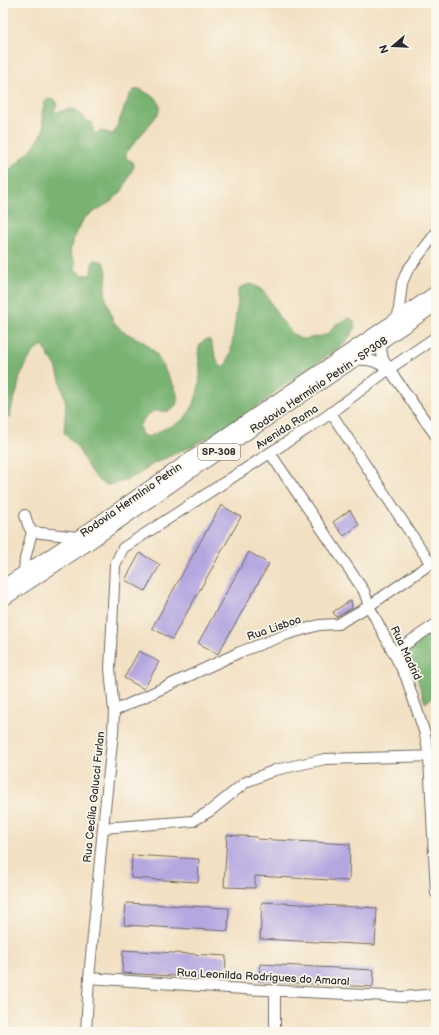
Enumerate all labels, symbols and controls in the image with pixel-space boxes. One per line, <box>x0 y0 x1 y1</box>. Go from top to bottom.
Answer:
north arrow <box>373 26 413 66</box>
text: N <box>377 43 392 55</box>
street label: Rodovia Hermínio Petrin - SP308 <box>248 334 390 436</box>
street label: Avenida Roma <box>253 402 321 452</box>
road number: SP-308 <box>198 444 240 460</box>
street label: Rodovia Hermínio Petrin <box>78 460 184 540</box>
street label: Rua Lisboa <box>245 613 303 643</box>
street label: Rua Madrid <box>388 624 424 682</box>
street label: Rua Cecília Galucci Furlan <box>81 731 107 863</box>
street label: Rua Leonilda Rodrigues do Amaral <box>176 966 350 988</box>

